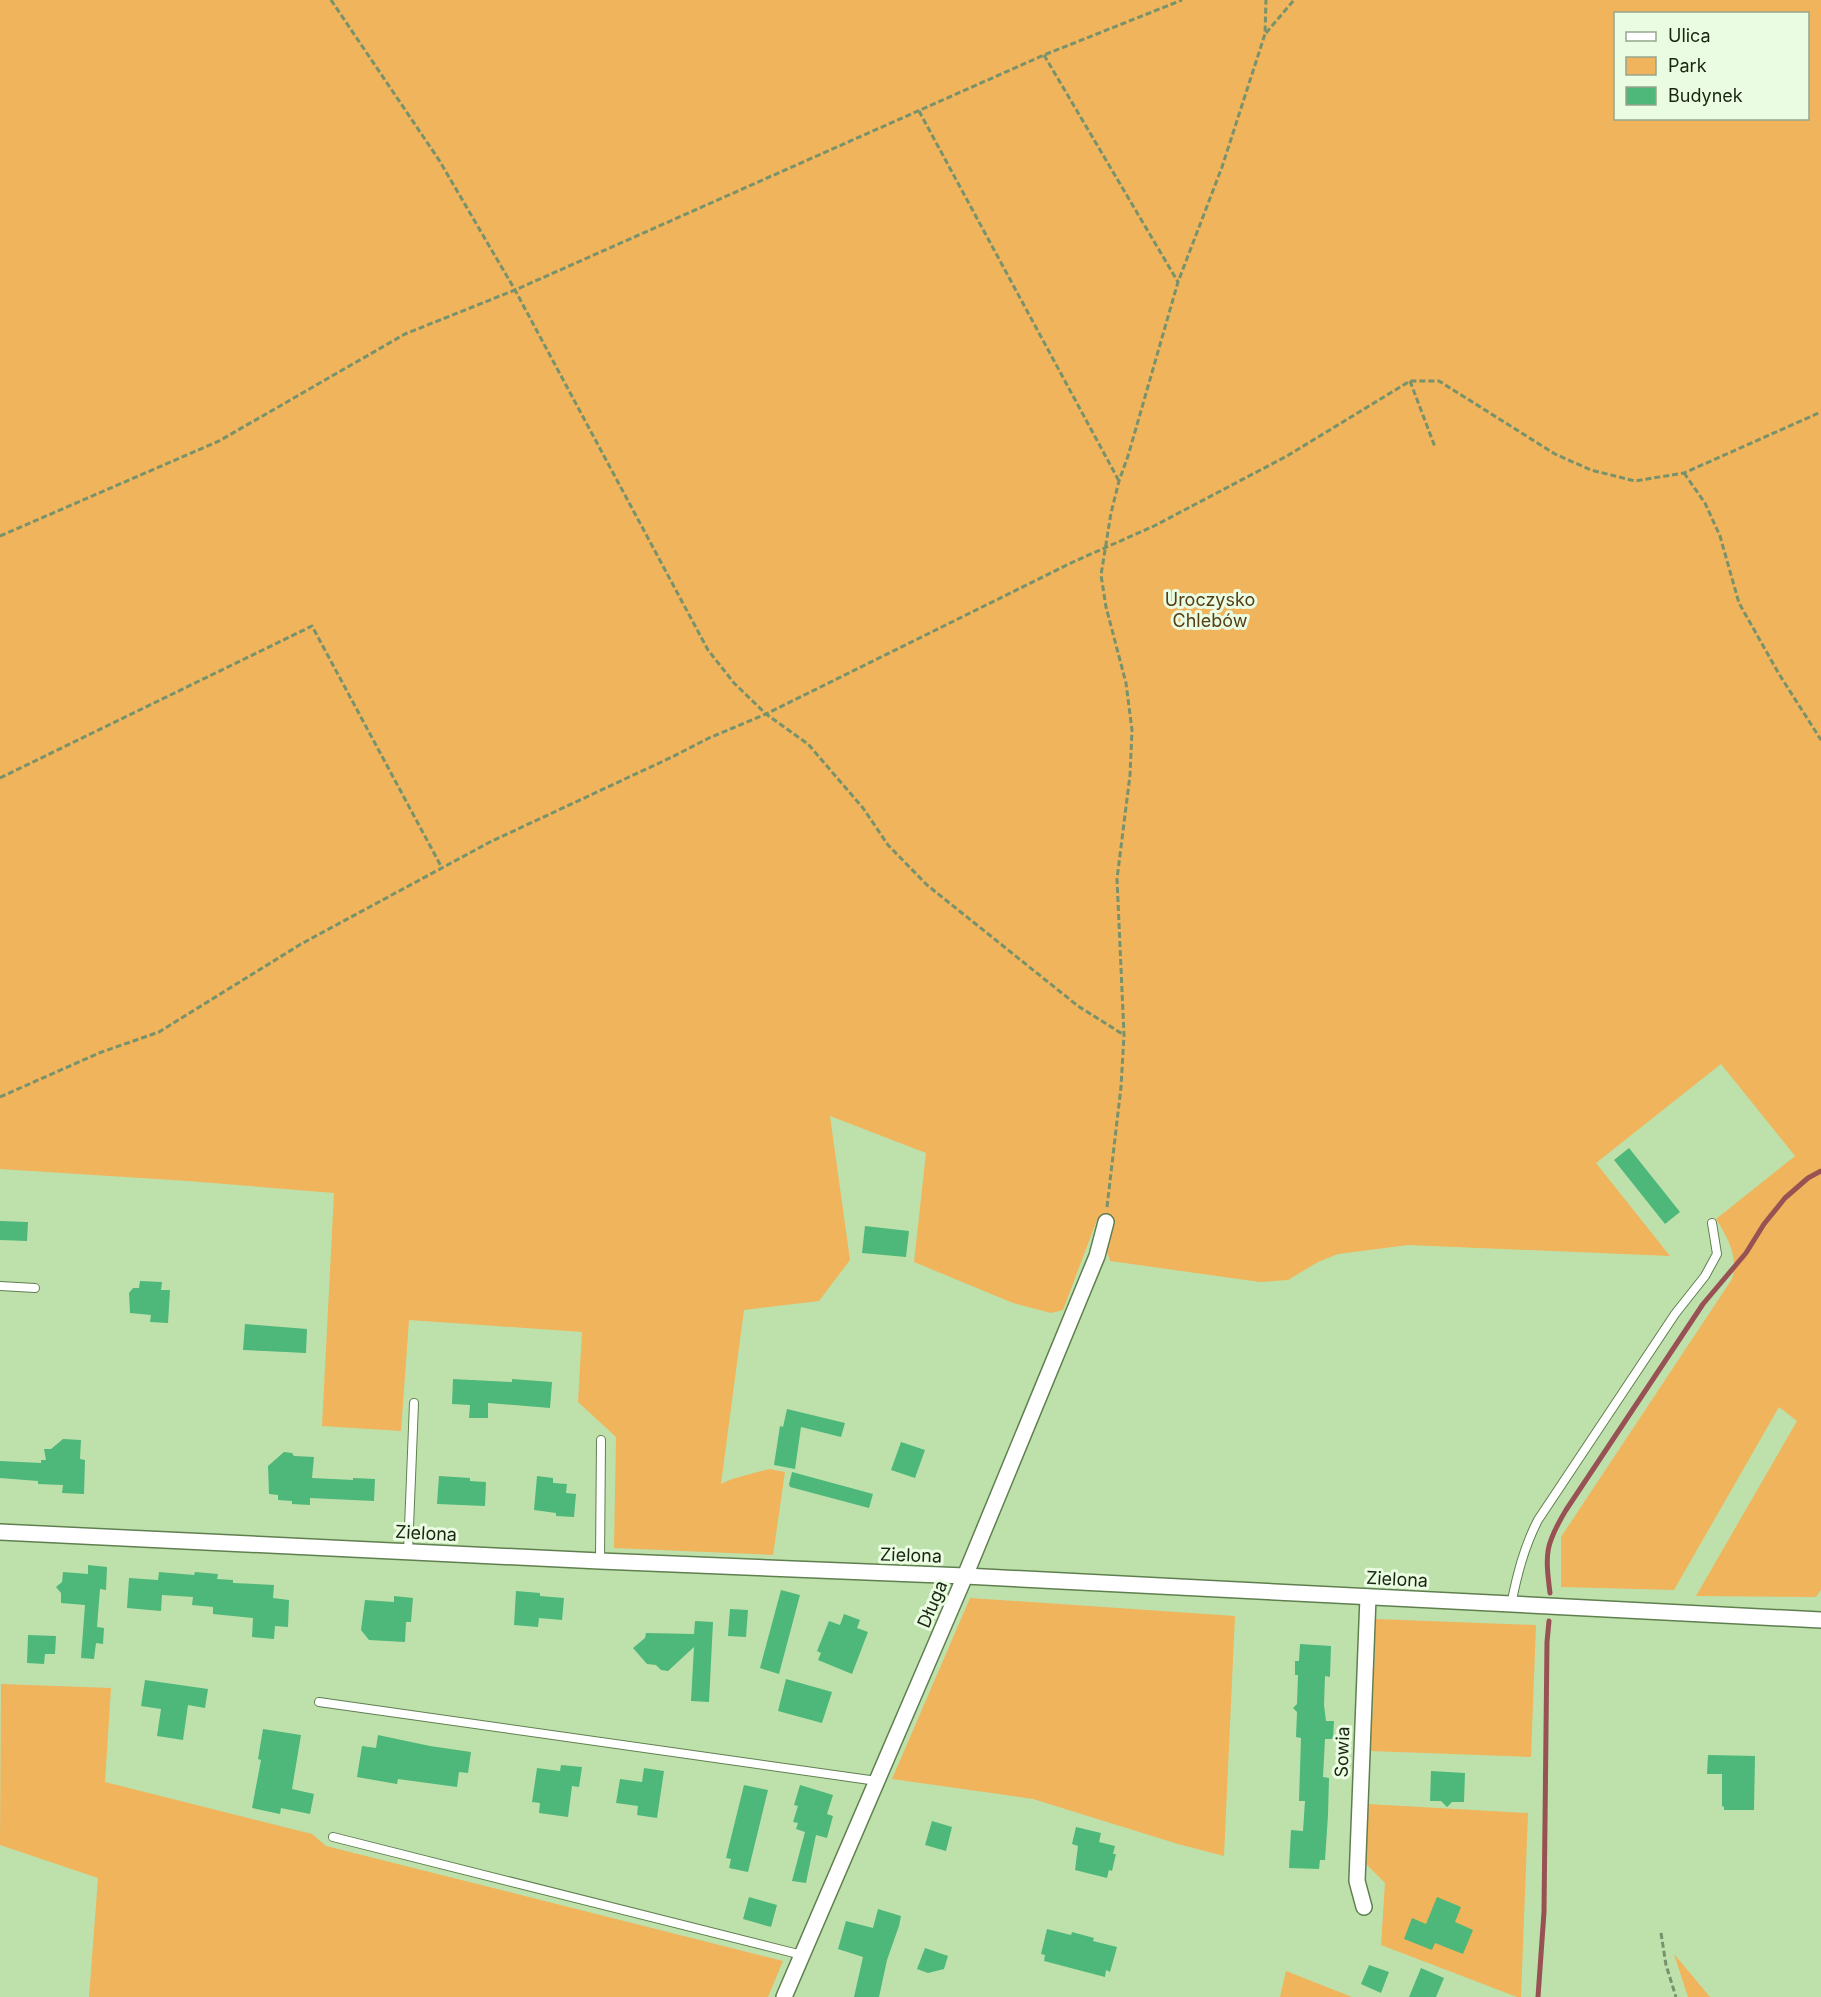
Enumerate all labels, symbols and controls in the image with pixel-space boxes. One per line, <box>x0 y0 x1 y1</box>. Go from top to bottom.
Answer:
legend <box>1614 12 1809 120</box>
text: Ulica <box>1668 25 1711 46</box>
text: Park <box>1668 55 1707 76</box>
text: Budynek <box>1668 85 1743 106</box>
park label: Uroczysko Chlebów <box>1165 589 1255 631</box>
street label: Zielona <box>394 1521 458 1545</box>
street label: Zielona <box>880 1543 942 1567</box>
street label: Zielona <box>1365 1567 1429 1591</box>
street label: Długa <box>913 1577 951 1631</box>
street label: Sowia <box>1331 1726 1353 1778</box>

